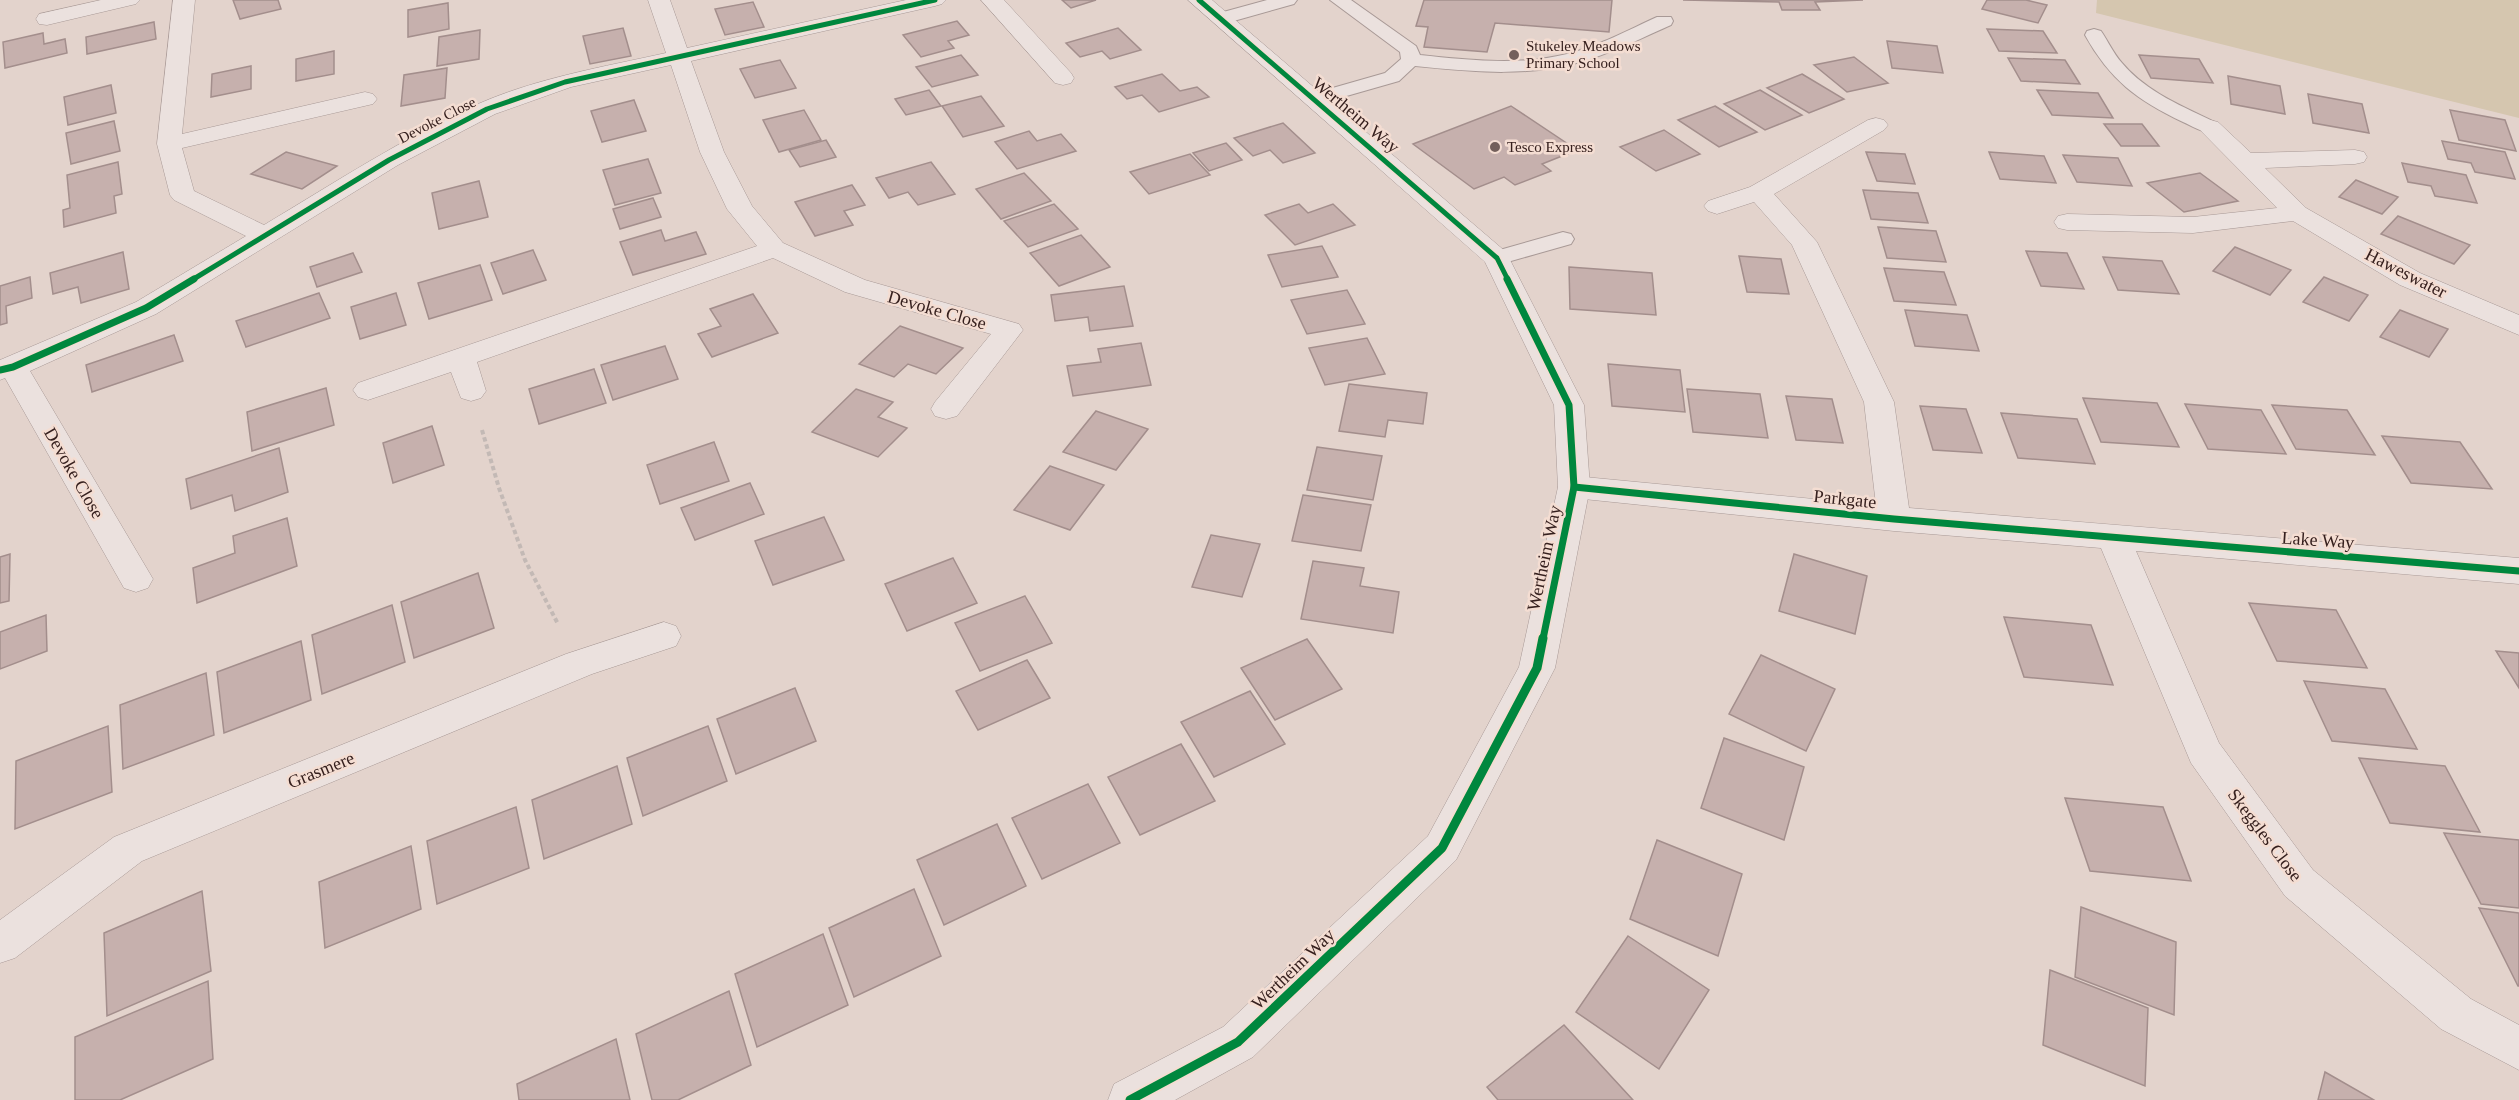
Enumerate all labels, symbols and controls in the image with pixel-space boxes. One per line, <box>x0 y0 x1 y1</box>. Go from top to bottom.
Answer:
place label: Stukeley Meadows Primary School <box>1526 38 1641 71</box>
marker: Stukeley Meadows Primary School <box>1507 48 1521 62</box>
street label: Wertheim Way <box>1308 73 1404 157</box>
street label: Devoke Close <box>396 94 479 146</box>
place label: Tesco Express <box>1507 139 1593 155</box>
marker: Tesco Express <box>1488 140 1502 154</box>
street label: Haweswater <box>2362 244 2450 302</box>
street label: Devoke Close <box>885 286 989 334</box>
street label: Devoke Close <box>40 424 108 522</box>
street label: Parkgate <box>1813 486 1877 512</box>
street label: Wertheim Way <box>1523 503 1565 613</box>
street label: Lake Way <box>2281 527 2355 553</box>
street label: Grasmere <box>285 748 357 792</box>
street label: Skeggles Close <box>2224 785 2306 885</box>
street label: Wertheim Way <box>1247 925 1339 1013</box>

